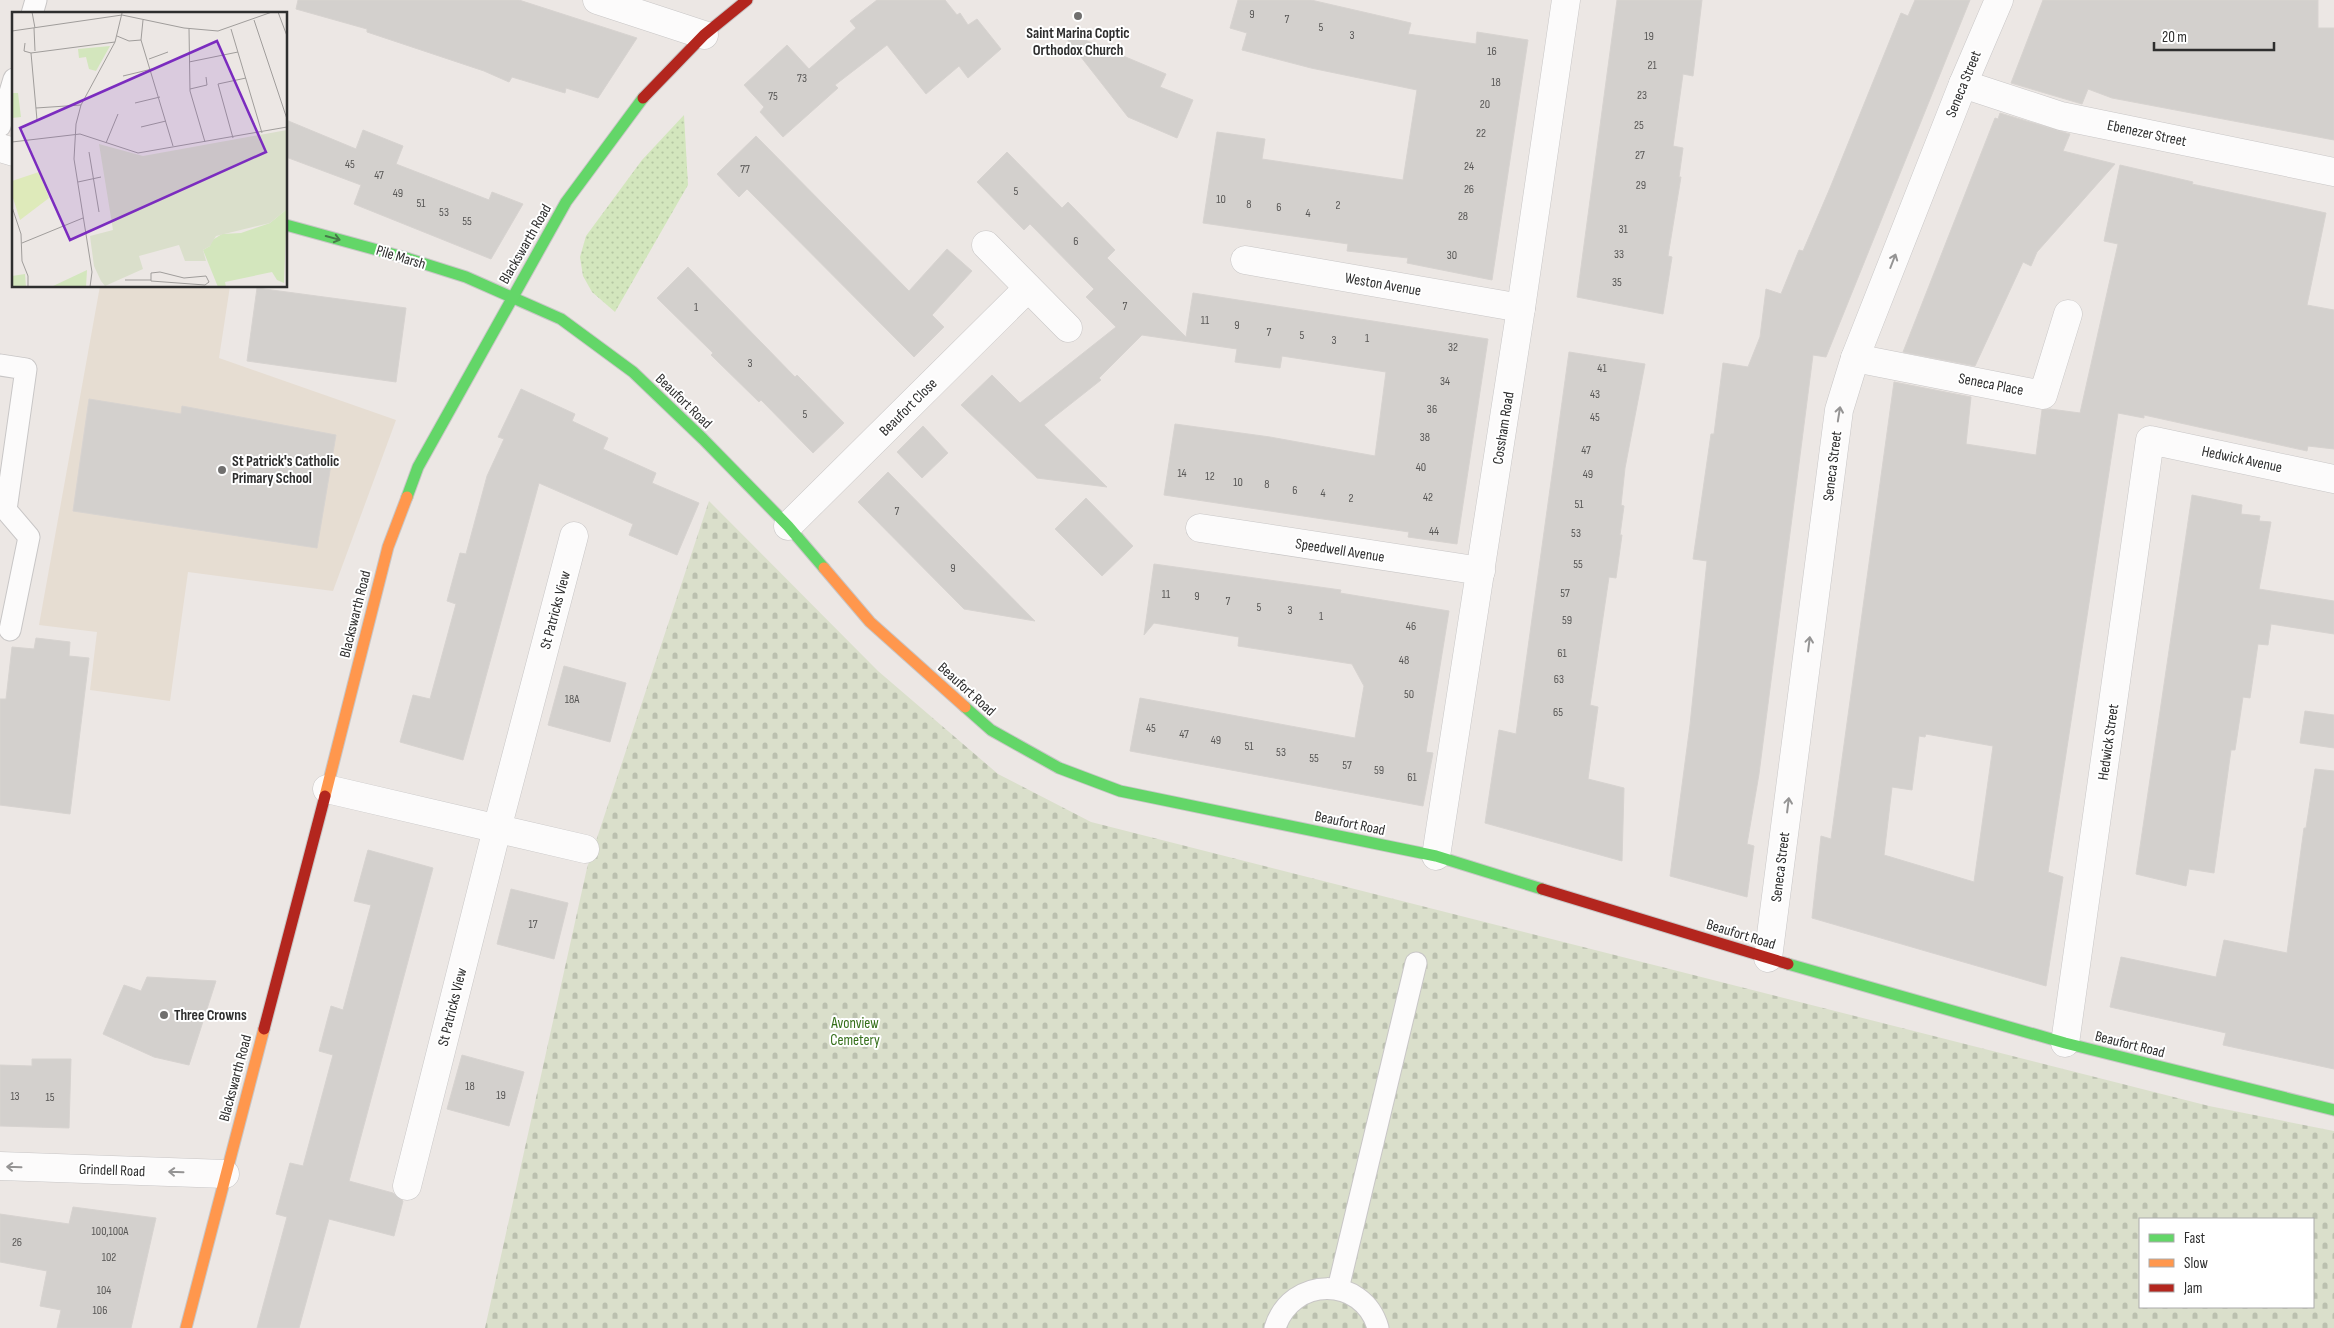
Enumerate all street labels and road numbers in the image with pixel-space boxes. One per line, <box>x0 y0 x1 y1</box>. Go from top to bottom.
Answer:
street label: Seneca Street <box>1941 48 1986 120</box>
street label: Ebenezer Street <box>2106 116 2189 151</box>
street label: Blackswarth Road <box>495 201 556 288</box>
street label: Pile Marsh <box>374 241 428 274</box>
street label: Weston Avenue <box>1343 268 1423 301</box>
street label: Seneca Place <box>1957 369 2025 400</box>
street label: Beaufort Road <box>651 370 716 433</box>
street label: Beaufort Close <box>875 374 941 440</box>
street label: Cossham Road <box>1488 390 1519 466</box>
street label: Seneca Street <box>1819 429 1846 502</box>
street label: Hedwick Avenue <box>2200 442 2284 477</box>
street label: Speedwell Avenue <box>1294 534 1386 567</box>
street label: St Patricks View <box>536 568 575 651</box>
street label: Blackswarth Road <box>335 569 375 660</box>
street label: Beaufort Road <box>934 658 1000 720</box>
street label: Hedwick Street <box>2094 702 2123 781</box>
street label: Beaufort Road <box>1313 807 1387 840</box>
street label: Seneca Street <box>1767 830 1794 903</box>
street label: Beaufort Road <box>1704 915 1778 954</box>
street label: St Patricks View <box>434 965 472 1048</box>
street label: Beaufort Road <box>2093 1027 2167 1062</box>
street label: Blackswarth Road <box>215 1033 256 1124</box>
street label: Grindell Road <box>79 1160 145 1181</box>

